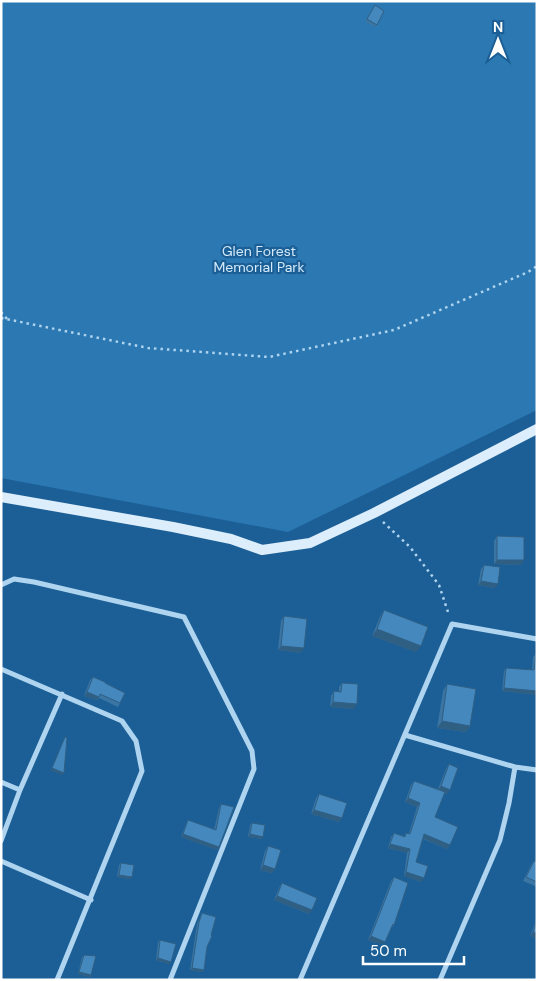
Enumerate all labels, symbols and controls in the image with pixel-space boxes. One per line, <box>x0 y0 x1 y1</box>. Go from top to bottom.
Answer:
north arrow <box>473 15 523 65</box>
text: N <box>493 18 503 36</box>
park label: Glen Forest Memorial Park <box>213 242 305 276</box>
scale bar <box>363 934 464 966</box>
text: 50 m <box>370 941 407 961</box>

